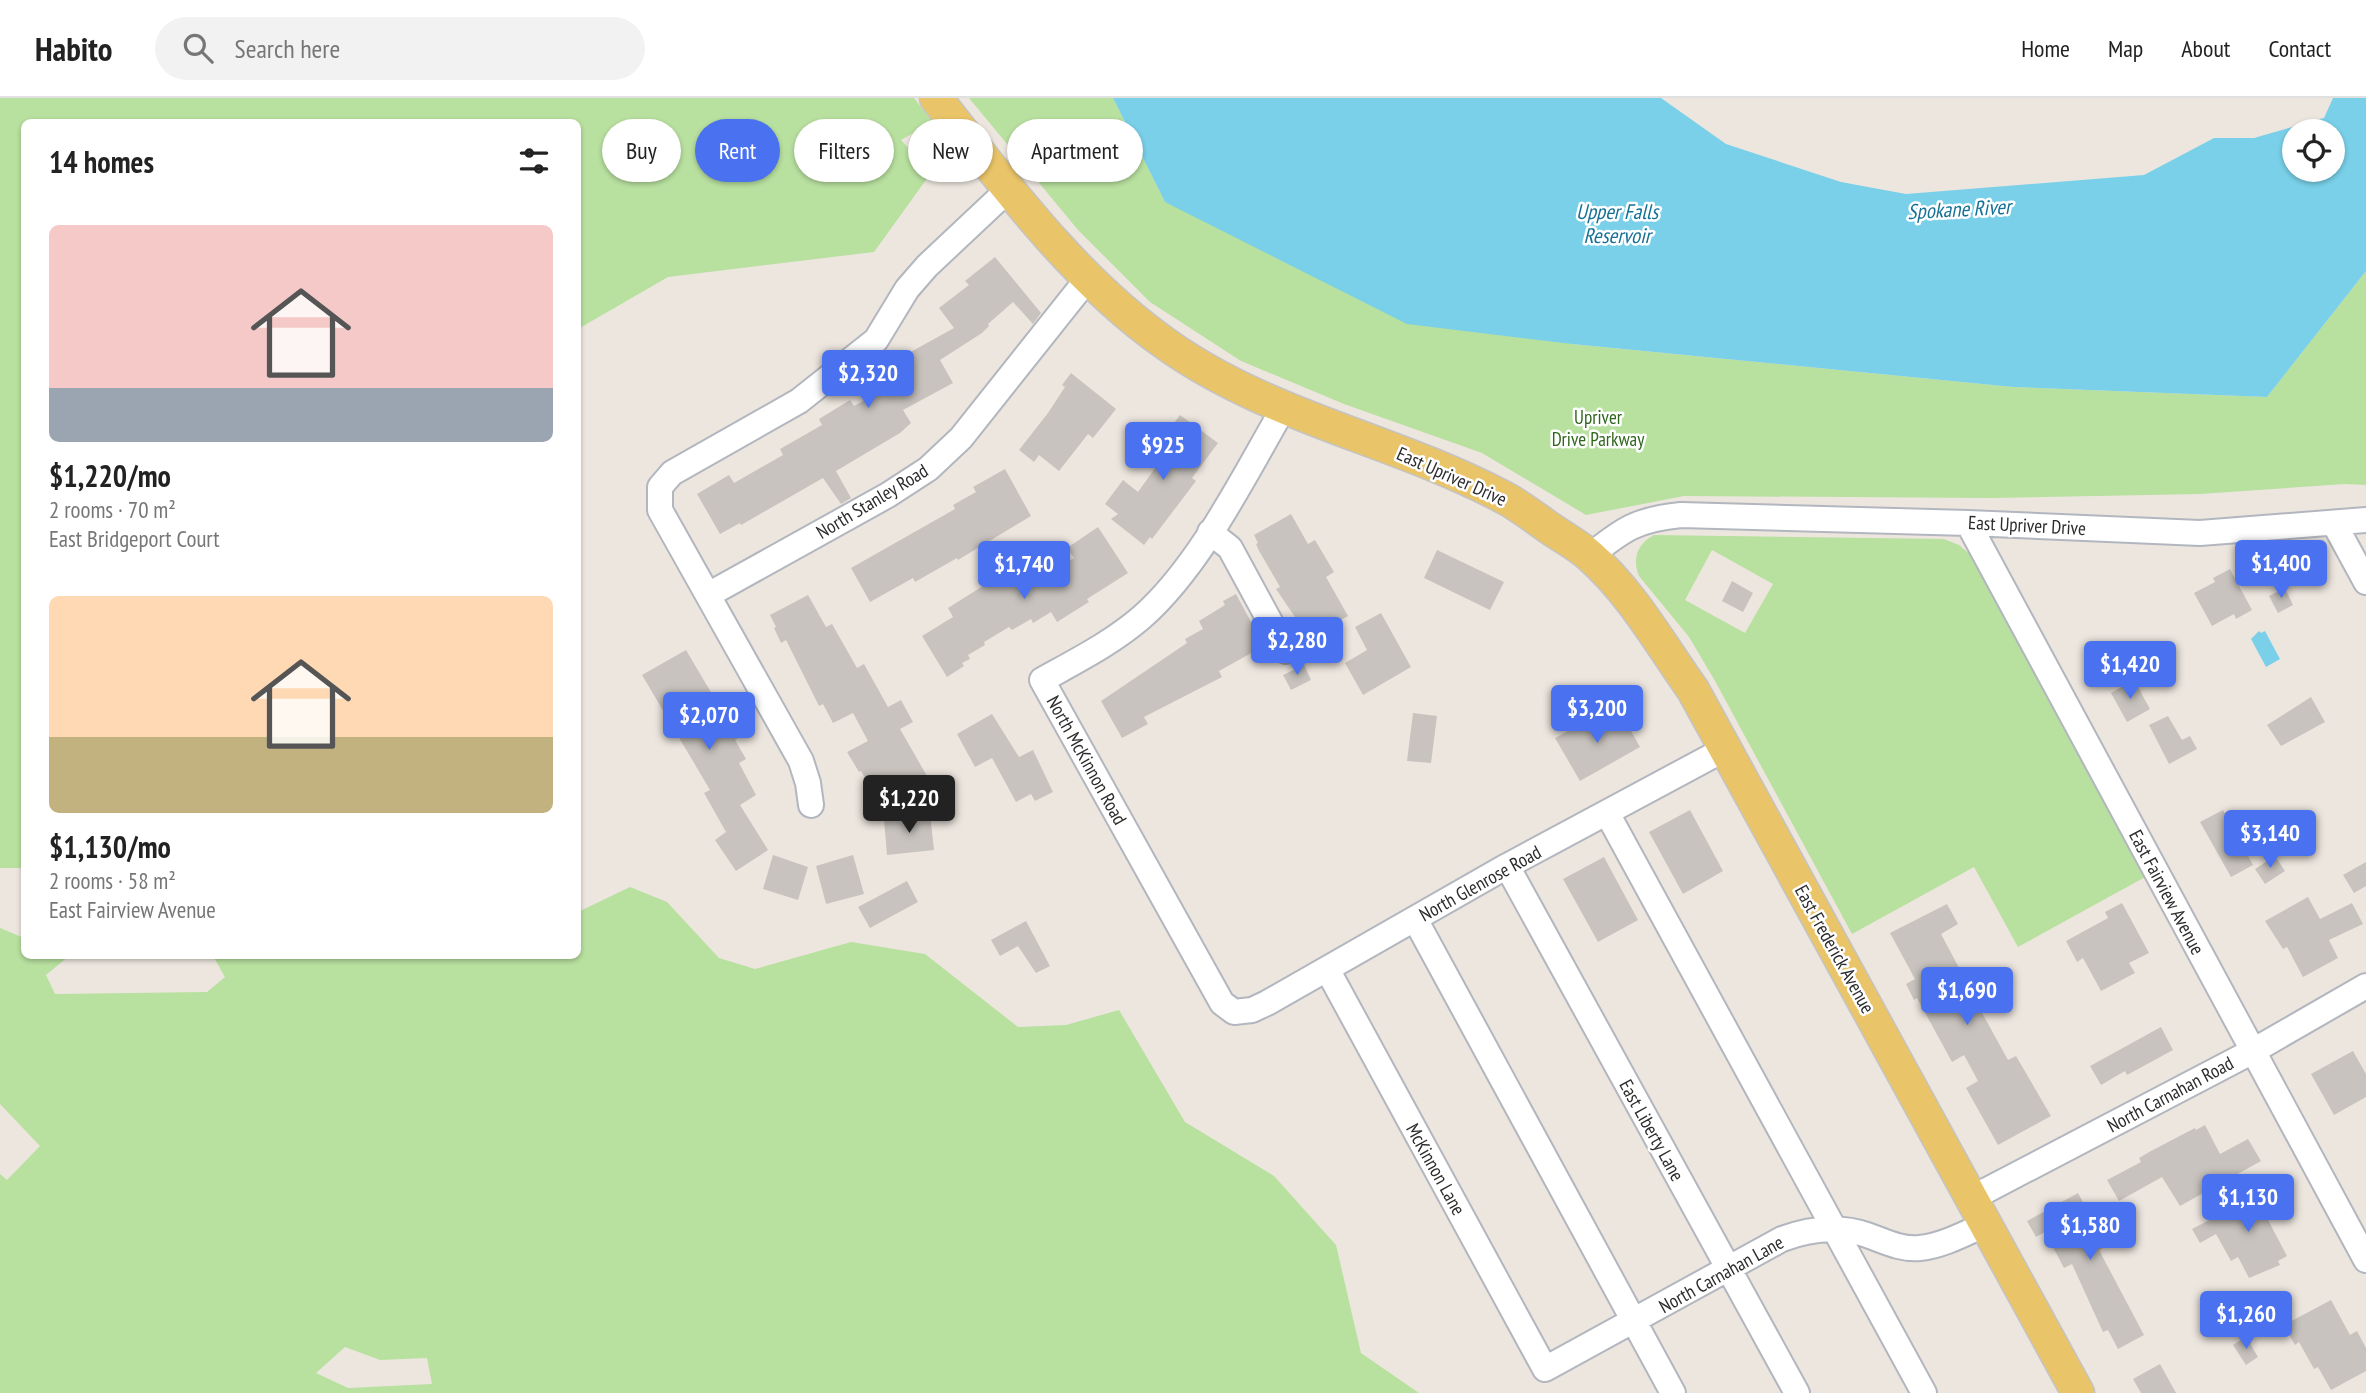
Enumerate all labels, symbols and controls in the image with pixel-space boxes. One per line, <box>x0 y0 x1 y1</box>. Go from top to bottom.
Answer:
search box <box>155 17 645 80</box>
text: Habito <box>35 27 113 70</box>
icon: search <box>179 29 217 67</box>
text: Search here <box>235 32 340 65</box>
text: Home <box>2021 33 2070 64</box>
text: Map <box>2108 33 2143 64</box>
text: About <box>2181 33 2230 64</box>
text: Contact <box>2268 33 2331 64</box>
chip: Buy <box>602 119 681 182</box>
chip: Rent <box>695 119 780 182</box>
chip: Filters <box>794 119 894 182</box>
chip: New <box>908 119 993 182</box>
chip: Apartment <box>1007 119 1143 182</box>
map controls <box>2282 119 2345 182</box>
button: locate <box>2282 119 2345 182</box>
text: 14 homes <box>49 142 154 181</box>
icon: filters <box>515 142 553 180</box>
water label: Spokane River <box>1907 193 2015 225</box>
water label: Upper Falls Reservoir <box>1576 198 1660 249</box>
icon: home <box>238 270 364 396</box>
pin: $2,320 <box>811 350 925 410</box>
text: $2,320 <box>838 358 898 387</box>
park label: Upriver Drive Parkway <box>1552 405 1645 451</box>
pin: $925 <box>1122 422 1204 482</box>
text: $925 <box>1141 430 1185 459</box>
street label: East Upriver Drive <box>1393 441 1511 511</box>
text: $1,220/mo <box>49 456 171 495</box>
street label: North Stanley Road <box>812 458 932 544</box>
text: 2 rooms · 70 m² <box>49 495 176 524</box>
street label: East Upriver Drive <box>1967 510 2087 540</box>
text: East Bridgeport Court <box>49 524 220 553</box>
pin: $1,400 <box>2224 540 2338 600</box>
pin: $1,740 <box>967 542 1081 601</box>
text: $1,400 <box>2251 548 2311 577</box>
text: $1,740 <box>994 549 1054 578</box>
pin: $2,280 <box>1240 618 1354 677</box>
text: $2,280 <box>1267 625 1327 654</box>
icon: home <box>238 641 364 767</box>
pin: $1,420 <box>2073 642 2187 701</box>
text: $1,420 <box>2100 649 2160 678</box>
pin: $3,200 <box>1540 686 1654 745</box>
street label: North McKinnon Road <box>1042 691 1132 829</box>
pin: $2,070 <box>652 692 766 752</box>
text: $3,200 <box>1567 693 1627 722</box>
text: $2,070 <box>679 700 739 729</box>
pin: $1,220 <box>852 776 966 835</box>
text: $1,220 <box>879 783 939 812</box>
pin: $3,140 <box>2213 810 2327 870</box>
text: $3,140 <box>2240 818 2300 847</box>
street label: East Fairview Avenue <box>2124 826 2210 959</box>
text: $1,130/mo <box>49 827 171 866</box>
street label: North Glenrose Road <box>1415 840 1545 926</box>
text: 2 rooms · 58 m² <box>49 866 176 895</box>
street label: East Frederick Avenue <box>1790 881 1880 1017</box>
text: East Fairview Avenue <box>49 895 216 924</box>
pin: $1,690 <box>1910 968 2024 1027</box>
text: $1,690 <box>1937 975 1997 1004</box>
street label: North Carnahan Road <box>2103 1051 2237 1137</box>
street label: East Liberty Lane <box>1614 1075 1690 1185</box>
street label: McKinnon Lane <box>1401 1119 1471 1219</box>
pin: $1,130 <box>2191 1174 2305 1234</box>
text: $1,130 <box>2218 1182 2278 1211</box>
pin: $1,580 <box>2033 1202 2147 1262</box>
text: $1,580 <box>2060 1210 2120 1239</box>
street label: North Carnahan Lane <box>1655 1230 1788 1318</box>
pin: $1,260 <box>2189 1292 2303 1351</box>
text: $1,260 <box>2216 1299 2276 1328</box>

